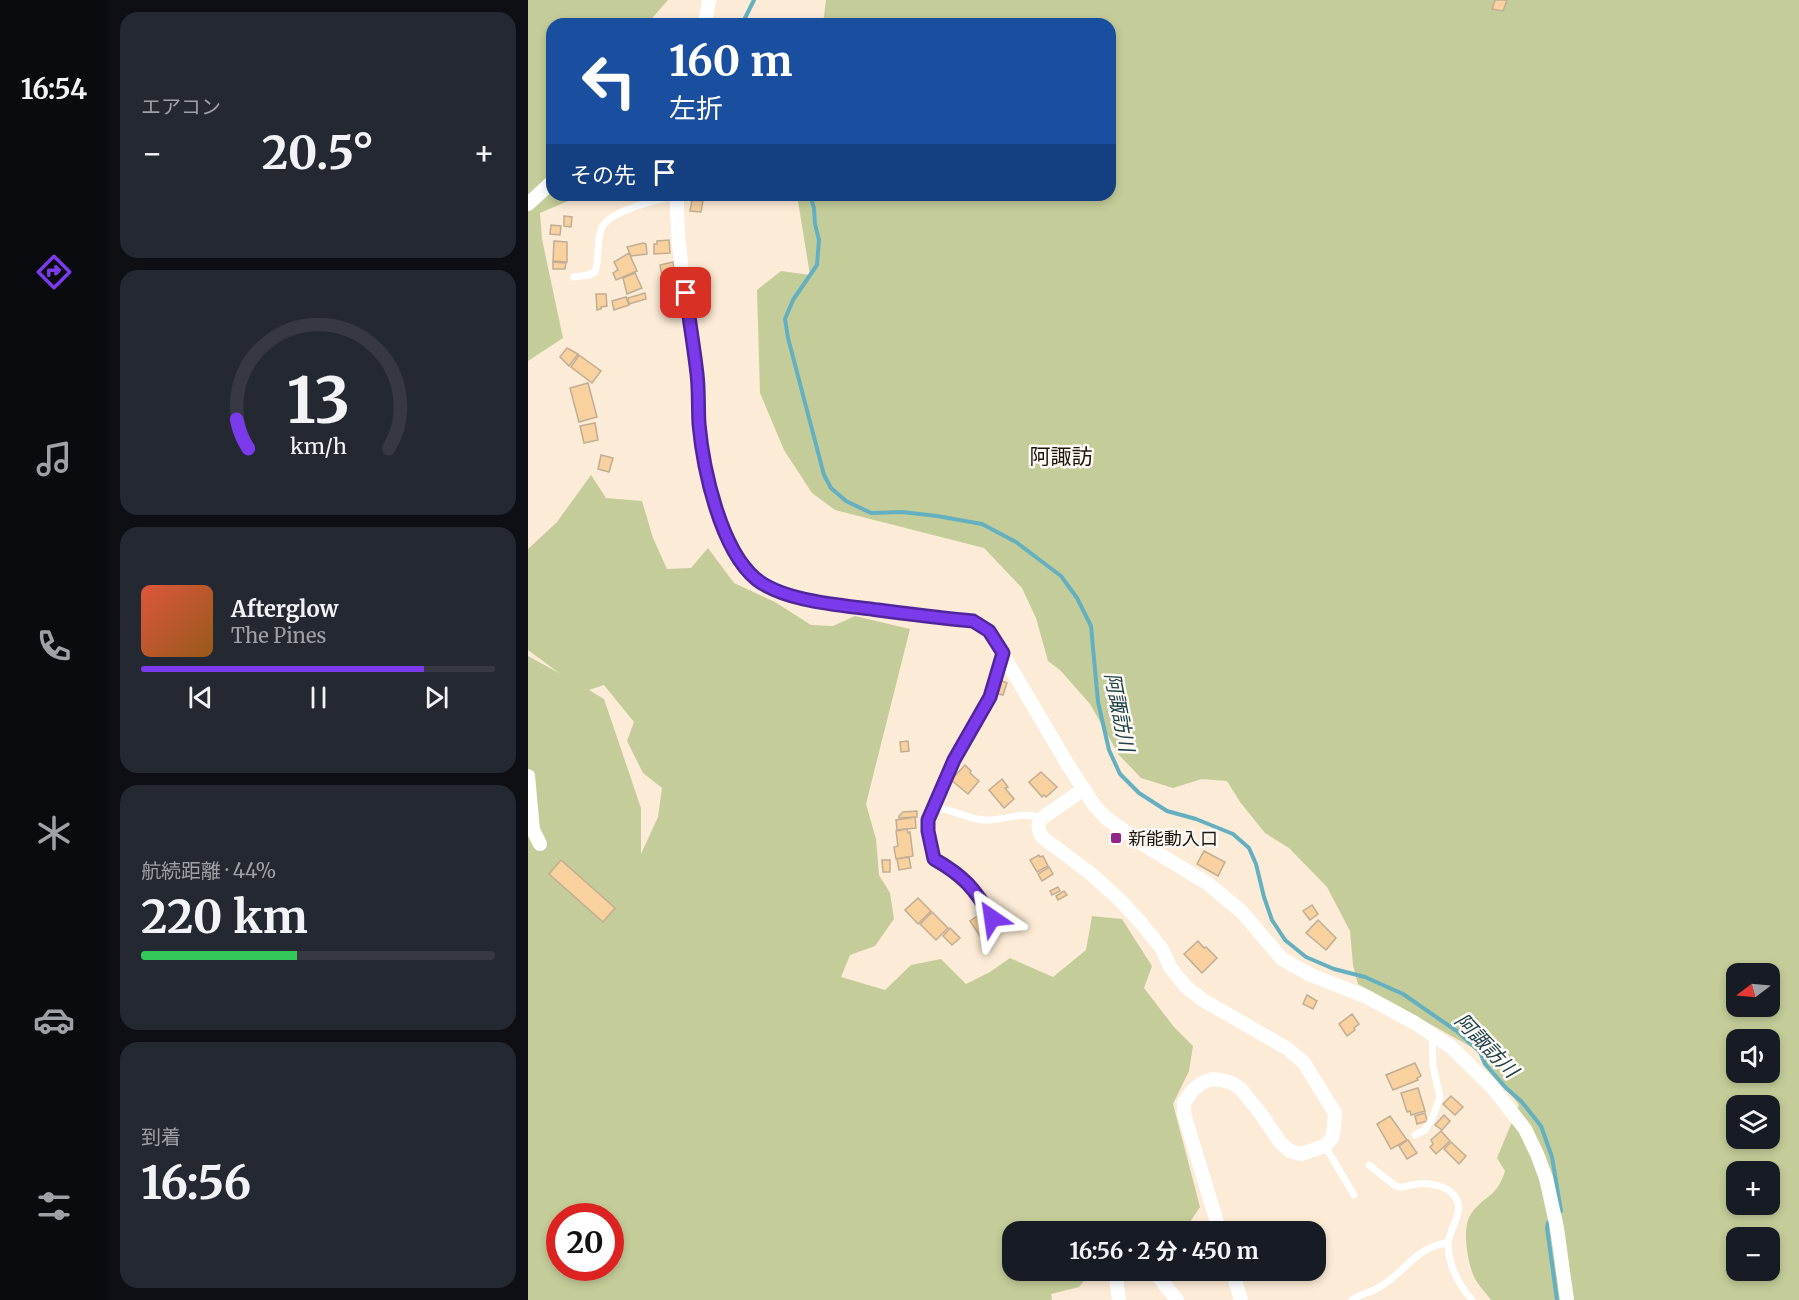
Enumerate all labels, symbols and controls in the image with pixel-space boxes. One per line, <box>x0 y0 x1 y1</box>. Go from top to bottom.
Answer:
text: 160 m <box>669 35 793 87</box>
icon: left <box>570 42 648 120</box>
text: 16:54 <box>21 72 87 106</box>
text: 左折 <box>669 91 723 125</box>
text: エアコン <box>141 94 221 119</box>
text: 20.5° <box>262 125 374 181</box>
text: − <box>141 133 163 174</box>
text: + <box>473 133 495 174</box>
icon: arrive <box>648 156 681 189</box>
text: その先 <box>570 161 636 189</box>
icon: directions <box>33 251 75 293</box>
pin <box>660 267 711 318</box>
icon: arrive <box>669 276 702 309</box>
text: 13 <box>286 363 350 441</box>
text: km/h <box>290 434 346 461</box>
icon: music <box>33 438 75 480</box>
district label: 阿諏訪 <box>1030 443 1093 470</box>
text: Afterglow <box>231 595 338 623</box>
text: The Pines <box>231 623 326 648</box>
icon: phone <box>33 625 75 667</box>
water label: 阿諏訪川 <box>1100 670 1140 756</box>
icon: previous <box>184 681 217 714</box>
icon: pause <box>302 681 335 714</box>
icon: next <box>420 681 453 714</box>
icon: climate <box>33 812 75 854</box>
place label: 新能動入口 <box>1128 827 1218 850</box>
marker: 新能動入口 <box>1109 831 1123 845</box>
text: 航続距離 · 44% <box>141 858 276 883</box>
position arrow <box>960 886 1024 950</box>
text: 220 km <box>141 889 308 945</box>
north arrow <box>1726 963 1780 1017</box>
map controls <box>1726 963 1780 1281</box>
icon: car <box>33 999 75 1041</box>
water label: 阿諏訪川 <box>1450 1008 1525 1084</box>
button: sound <box>1726 1029 1780 1083</box>
button: layers <box>1726 1095 1780 1149</box>
text: 到着 <box>141 1124 181 1149</box>
text: 16:56 <box>141 1155 251 1211</box>
button: + <box>1726 1161 1780 1215</box>
icon: filters <box>33 1185 75 1227</box>
speed limit sign: 20 <box>546 1203 624 1281</box>
button: − <box>1726 1227 1780 1281</box>
text: 16:56 · 2 分 · 450 m <box>1069 1237 1259 1265</box>

